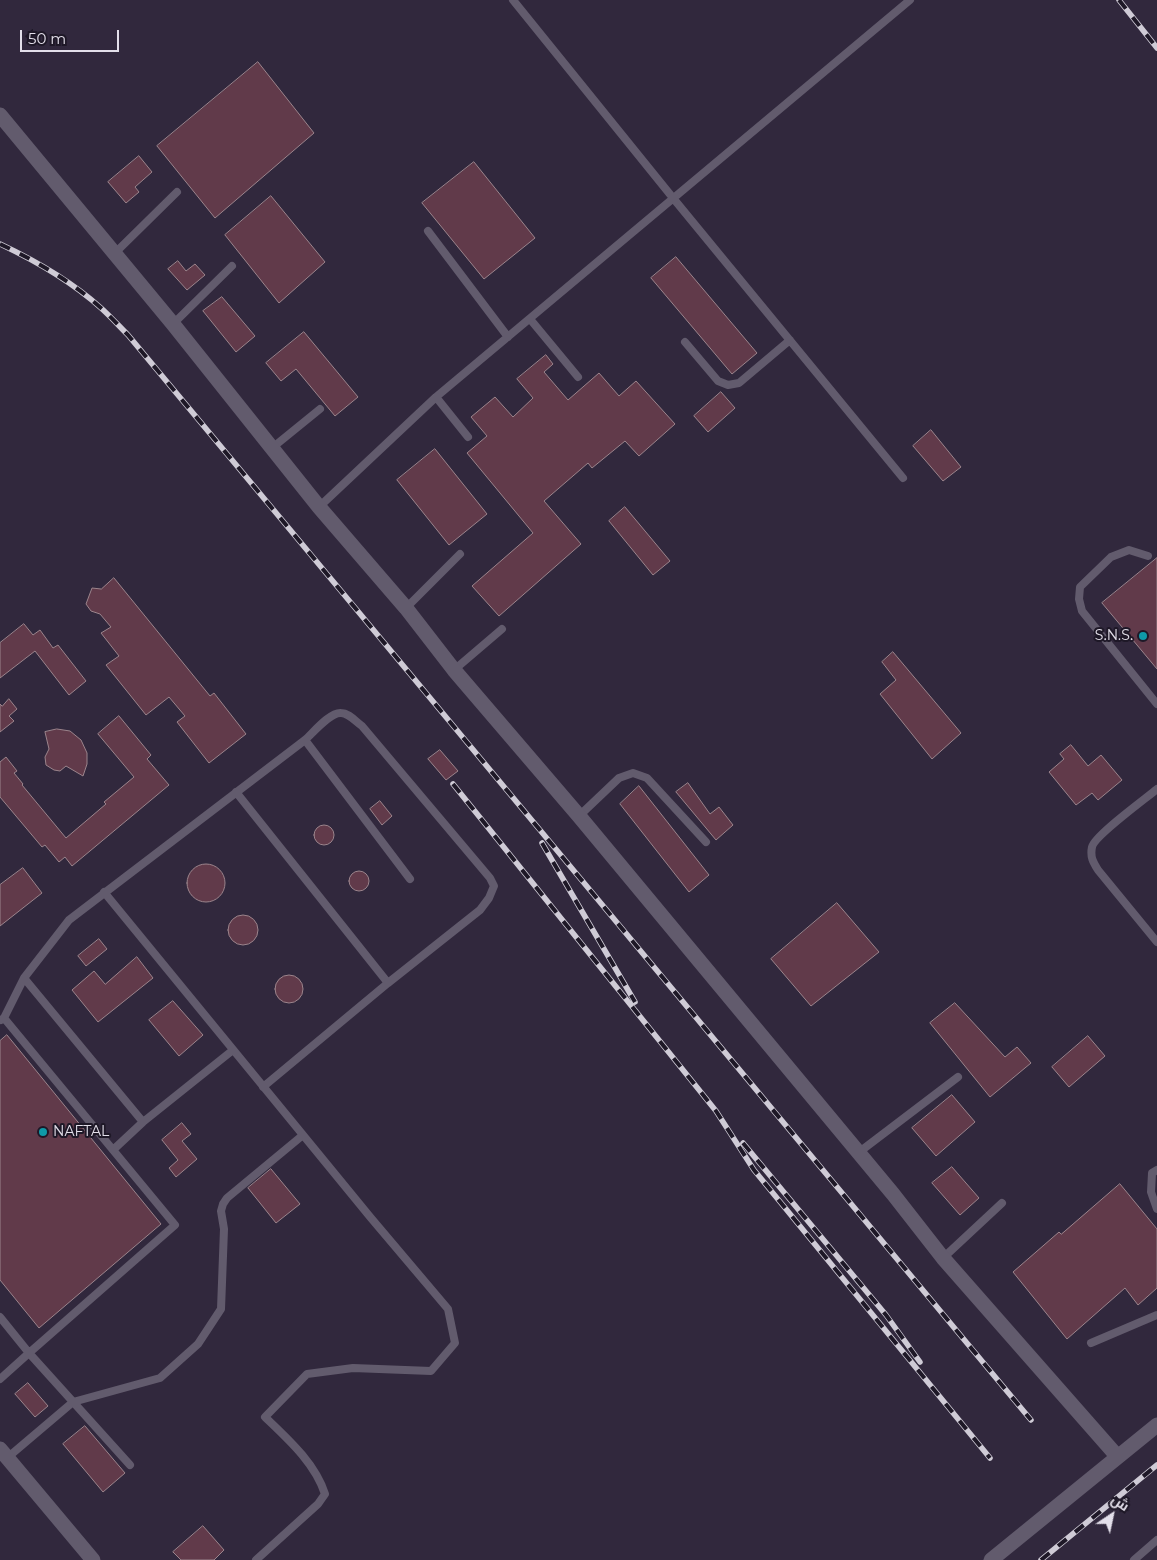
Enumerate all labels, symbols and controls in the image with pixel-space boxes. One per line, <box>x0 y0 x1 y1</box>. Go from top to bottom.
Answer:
scale bar <box>22 20 121 52</box>
text: 50 m <box>28 29 66 48</box>
place label: S.N.S. <box>1095 628 1133 644</box>
marker: S.N.S. <box>1137 630 1149 642</box>
place label: NAFTAL <box>53 1124 109 1140</box>
marker: NAFTAL <box>37 1126 49 1138</box>
north arrow <box>1087 1490 1137 1540</box>
text: ش <box>1108 1490 1133 1515</box>

